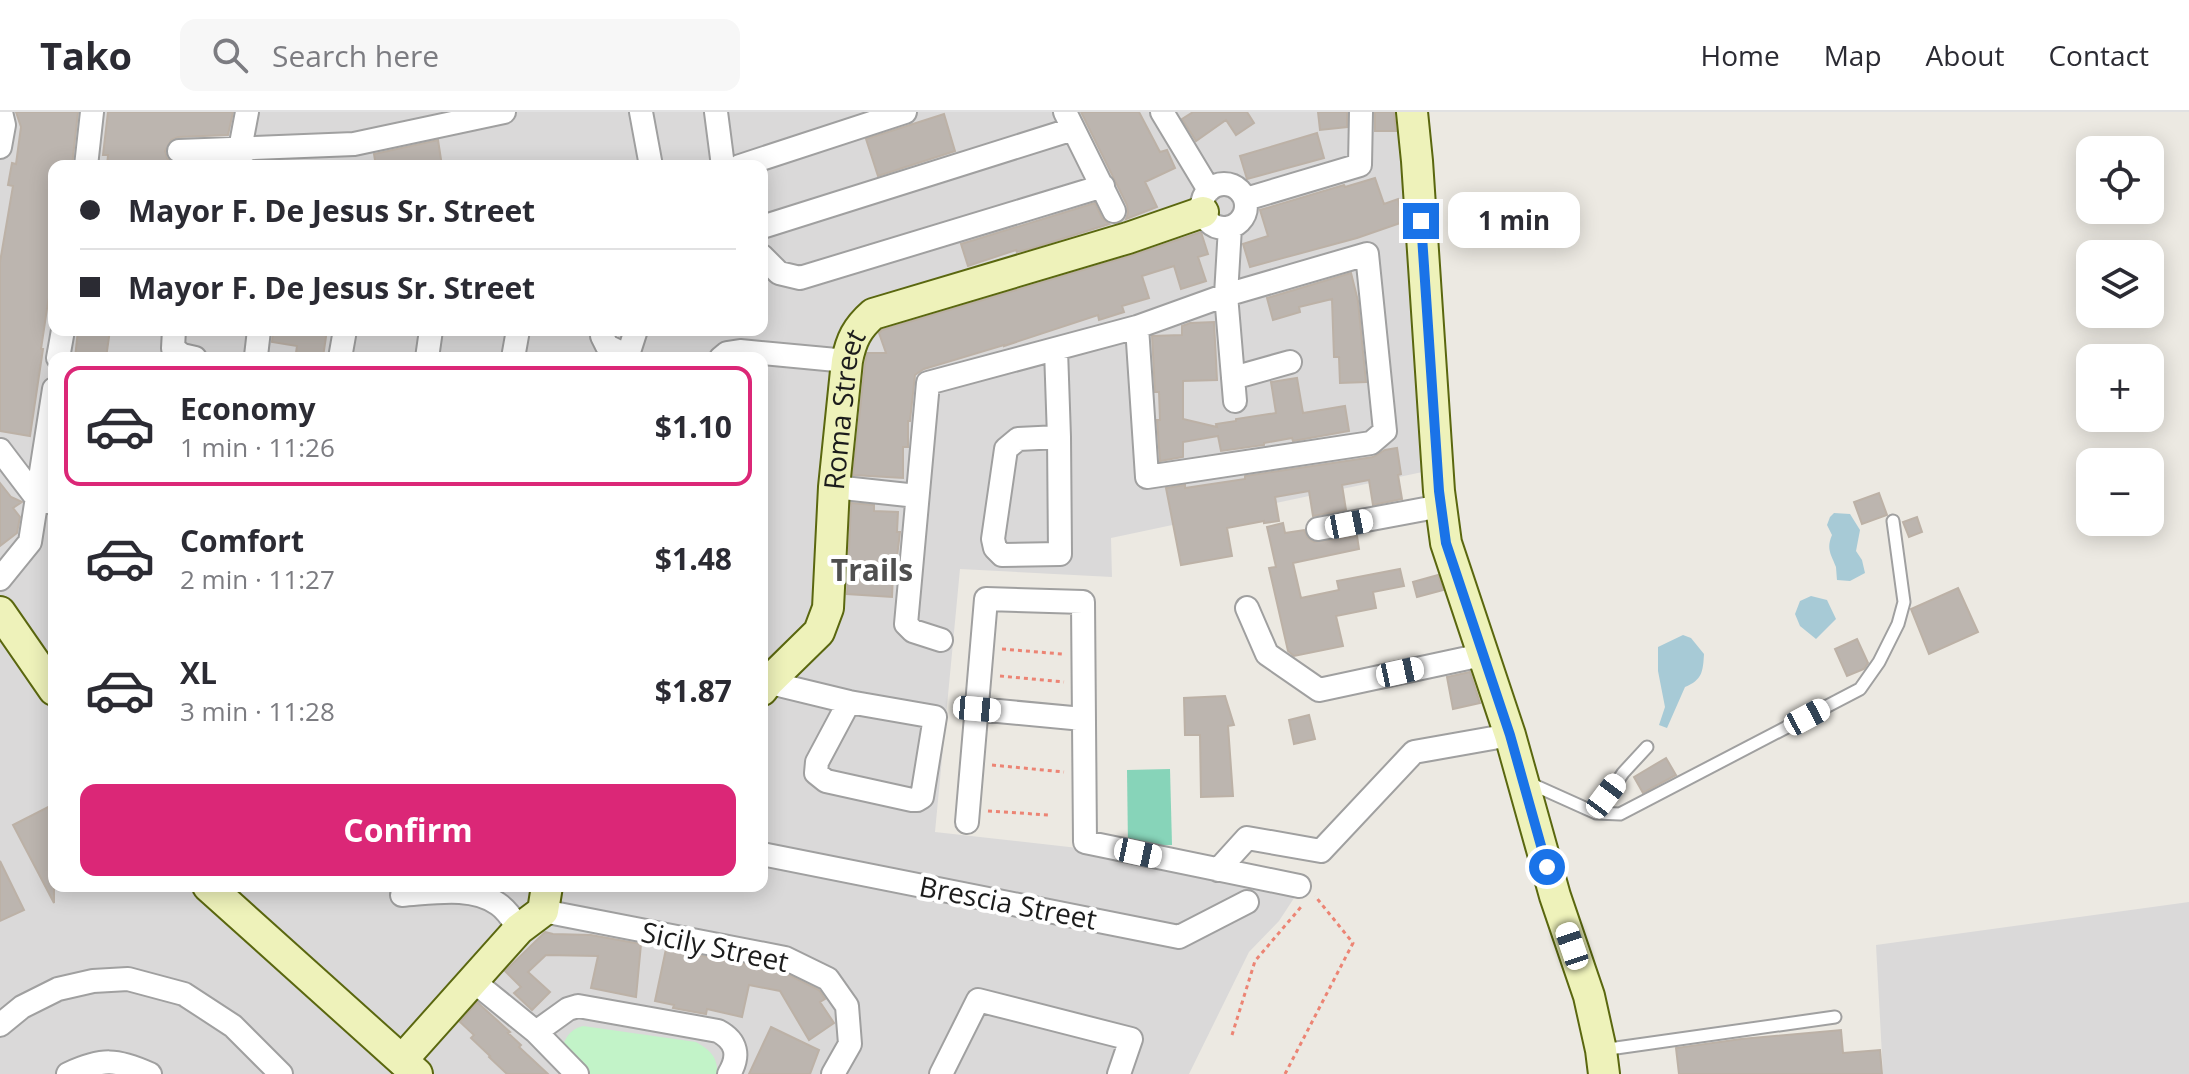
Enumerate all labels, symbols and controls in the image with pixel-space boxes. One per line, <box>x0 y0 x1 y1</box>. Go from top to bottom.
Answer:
search box <box>180 19 740 91</box>
text: Tako <box>40 29 132 81</box>
icon: search <box>208 33 252 77</box>
text: Search here <box>272 35 439 76</box>
text: Home <box>1701 36 1780 74</box>
text: Map <box>1824 36 1882 74</box>
text: About <box>1926 36 2004 74</box>
text: Contact <box>2048 36 2149 74</box>
map controls <box>2076 136 2164 536</box>
button: locate <box>2076 136 2164 224</box>
text: Mayor F. De Jesus Sr. Street <box>128 190 535 231</box>
callout: 1 min <box>1449 193 1581 249</box>
text: 1 min <box>1478 202 1550 238</box>
route end <box>1403 203 1439 239</box>
button: layers <box>2076 240 2164 328</box>
text: Mayor F. De Jesus Sr. Street <box>128 267 535 308</box>
street label: Roma Street <box>814 322 873 492</box>
button: + <box>2076 344 2164 432</box>
text: Economy <box>180 388 316 429</box>
icon: car <box>84 390 156 462</box>
text: $1.10 <box>655 406 732 447</box>
text: 1 min · 11:26 <box>180 429 335 465</box>
button: − <box>2076 448 2164 536</box>
car <box>1323 508 1375 540</box>
text: Comfort <box>180 520 304 561</box>
icon: car <box>84 522 156 594</box>
text: $1.48 <box>655 538 732 579</box>
district label: Trails <box>831 549 913 590</box>
text: 2 min · 11:27 <box>180 561 335 597</box>
text: XL <box>180 652 217 693</box>
icon: car <box>84 654 156 726</box>
car <box>1374 655 1426 689</box>
text: $1.87 <box>655 670 732 711</box>
text: 3 min · 11:28 <box>180 693 335 729</box>
car <box>952 695 1002 723</box>
car <box>1780 695 1834 739</box>
car <box>1582 770 1630 822</box>
button: Confirm <box>80 784 736 876</box>
car <box>1112 836 1164 870</box>
route start <box>1529 849 1565 885</box>
street label: Brescia Street <box>916 866 1100 938</box>
street label: Sicily Street <box>638 912 792 980</box>
car <box>1553 919 1591 973</box>

